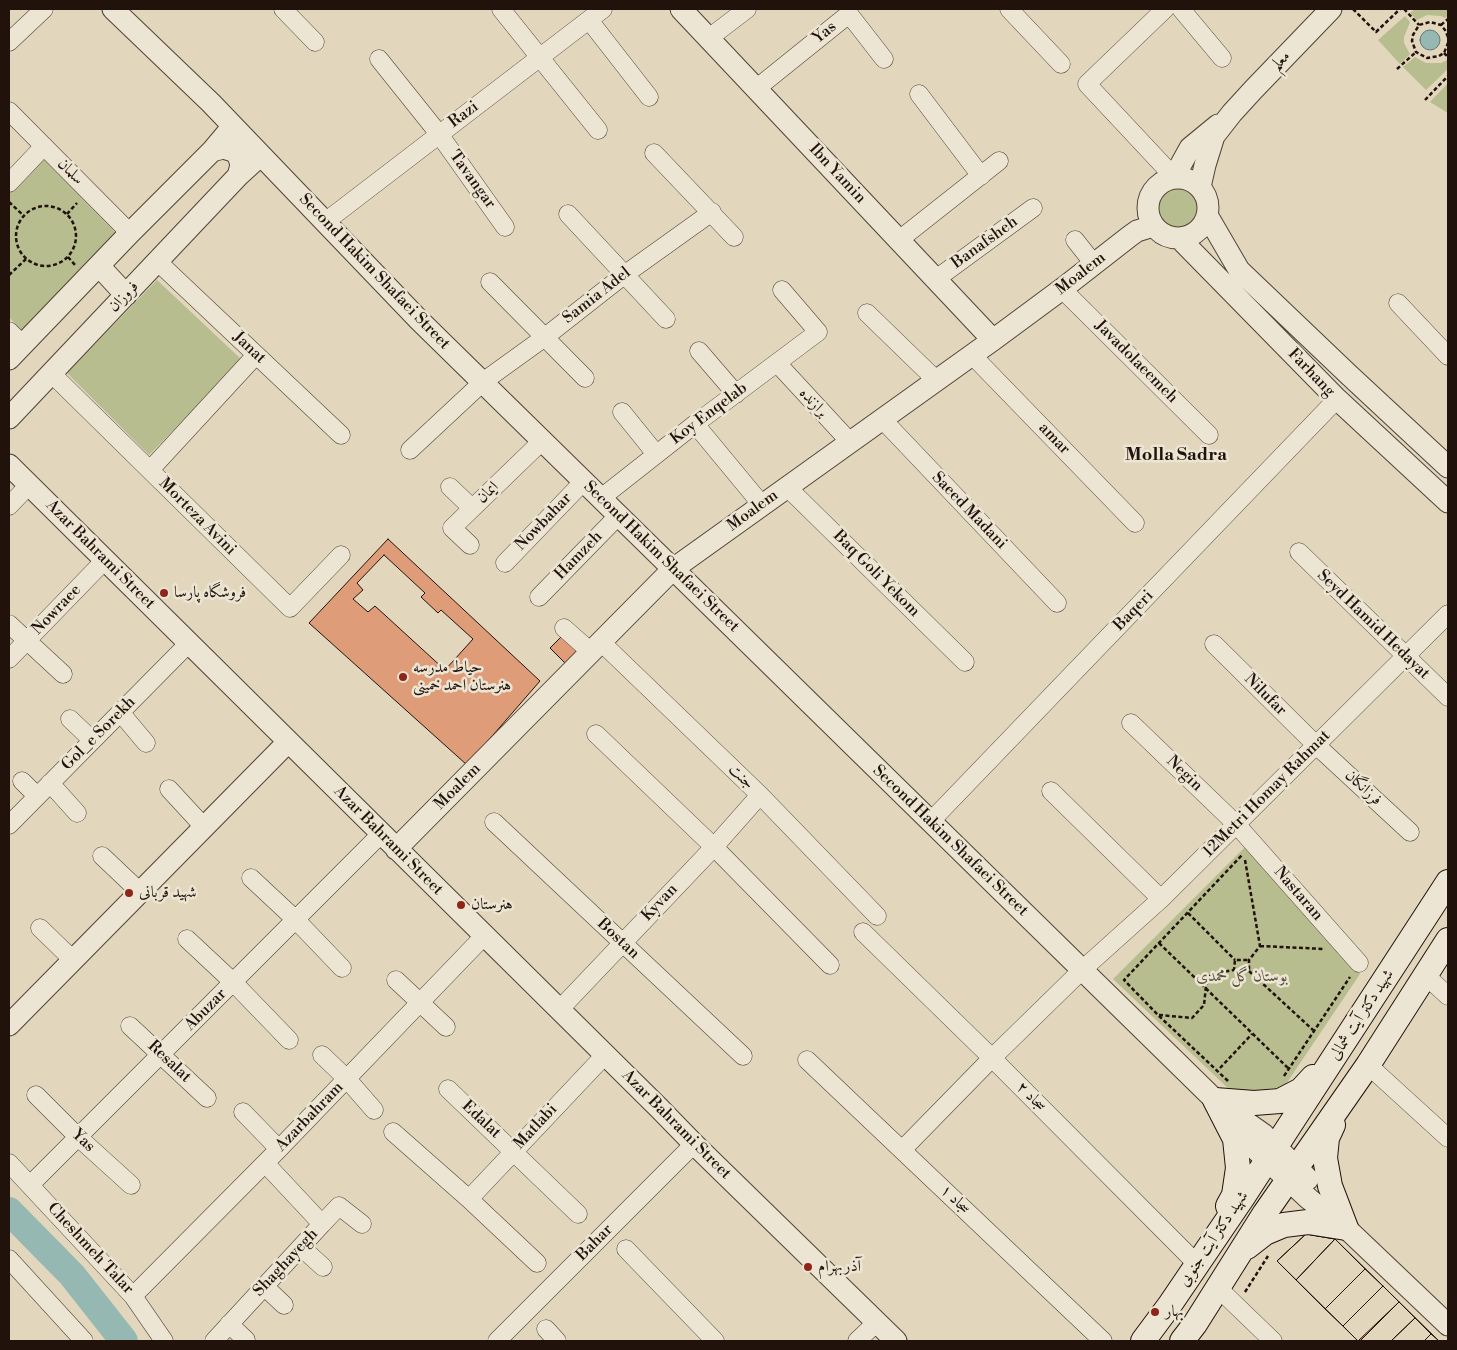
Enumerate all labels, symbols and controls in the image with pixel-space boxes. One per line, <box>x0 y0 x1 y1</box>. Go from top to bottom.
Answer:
street label: Yas <box>809 18 841 48</box>
street label: معلم <box>1267 47 1295 75</box>
street label: Razi <box>445 98 483 132</box>
street label: Ibn Yamin <box>805 140 869 208</box>
street label: Tavangar <box>445 147 499 213</box>
street label: سلمان <box>53 155 87 189</box>
street label: Second Hakim Shafaei Street <box>295 190 453 354</box>
street label: Banafsheh <box>948 213 1022 273</box>
street label: Moalem <box>1052 249 1110 299</box>
street label: Samia Adel <box>559 264 635 328</box>
street label: فروزان <box>105 278 143 316</box>
street label: Javadolaeemeh <box>1091 317 1181 407</box>
street label: Janat <box>228 328 270 368</box>
street label: Farhang <box>1283 345 1339 401</box>
street label: Koy Enqelab <box>667 379 751 449</box>
street label: برازنده <box>794 384 832 422</box>
street label: amar <box>1034 419 1074 459</box>
district label: Molla Sadra <box>1125 445 1227 467</box>
street label: Saeed Madani <box>927 468 1011 554</box>
street label: Morteza Avini <box>154 474 240 560</box>
street label: ایمان <box>473 478 503 508</box>
street label: Second Hakim Shafaei Street <box>579 478 743 636</box>
street label: Moalem <box>724 486 782 536</box>
street label: Nowbahar <box>512 489 576 555</box>
street label: Azar Bahrami Street <box>41 496 159 614</box>
street label: Baq Goli Yekom <box>829 527 923 621</box>
street label: Hamzeh <box>551 528 607 584</box>
street label: Seyd Hamid Hedayat <box>1313 566 1433 684</box>
street label: Nowraee <box>28 581 86 639</box>
place label: فروشگاه پارسا <box>174 583 246 603</box>
marker: فروشگاه پارسا <box>158 587 170 599</box>
street label: Baqeri <box>1110 587 1158 635</box>
place label: حیاط مدرسه هنرستان احمد خمینی <box>413 658 511 696</box>
street label: Nilufar <box>1240 670 1290 720</box>
marker: حیاط مدرسه هنرستان احمد خمینی <box>397 671 409 683</box>
street label: Gol_e Sorekh <box>58 693 140 775</box>
street label: 12Metri Homay Rahmat <box>1199 726 1335 862</box>
street label: Negin <box>1162 752 1206 796</box>
street label: Moalem <box>431 760 485 814</box>
street label: جنت <box>724 760 758 794</box>
street label: Second Hakim Shafaei Street <box>868 762 1032 920</box>
street label: فرزانگان <box>1340 766 1386 810</box>
street label: Azar Bahrami Street <box>329 782 447 900</box>
street label: Nastaran <box>1269 863 1327 925</box>
street label: Kyvan <box>638 880 682 926</box>
place label: شهید قربانی <box>139 883 197 903</box>
marker: شهید قربانی <box>123 887 135 899</box>
place label: هنرستان <box>471 895 513 915</box>
marker: هنرستان <box>455 899 467 911</box>
street label: Bostan <box>593 915 643 963</box>
street label: شهید دکتر آیت شمالی <box>1326 966 1398 1064</box>
park label: بوستان گل محمدی <box>1196 967 1288 987</box>
street label: Abuzar <box>181 985 231 1035</box>
street label: Resalat <box>143 1037 195 1087</box>
street label: Azar Bahrami Street <box>617 1066 735 1184</box>
street label: Azarbahram <box>272 1078 348 1156</box>
street label: سجاد ۲ <box>1012 1078 1050 1116</box>
street label: Edalat <box>457 1097 505 1143</box>
street label: Matlabi <box>510 1100 562 1154</box>
street label: Yas <box>67 1126 99 1156</box>
street label: سجاد ۱ <box>936 1181 974 1219</box>
street label: شهید دکتر آیت جنوبی <box>1175 1188 1253 1290</box>
street label: Cheshmeh Talar <box>43 1199 137 1299</box>
street label: Bahar <box>573 1221 617 1265</box>
street label: Shaghayegh <box>250 1225 322 1301</box>
place label: آذربهرام <box>818 1257 861 1277</box>
marker: آذربهرام <box>802 1261 814 1273</box>
place label: بهار <box>1165 1302 1184 1322</box>
marker: بهار <box>1149 1306 1161 1318</box>

